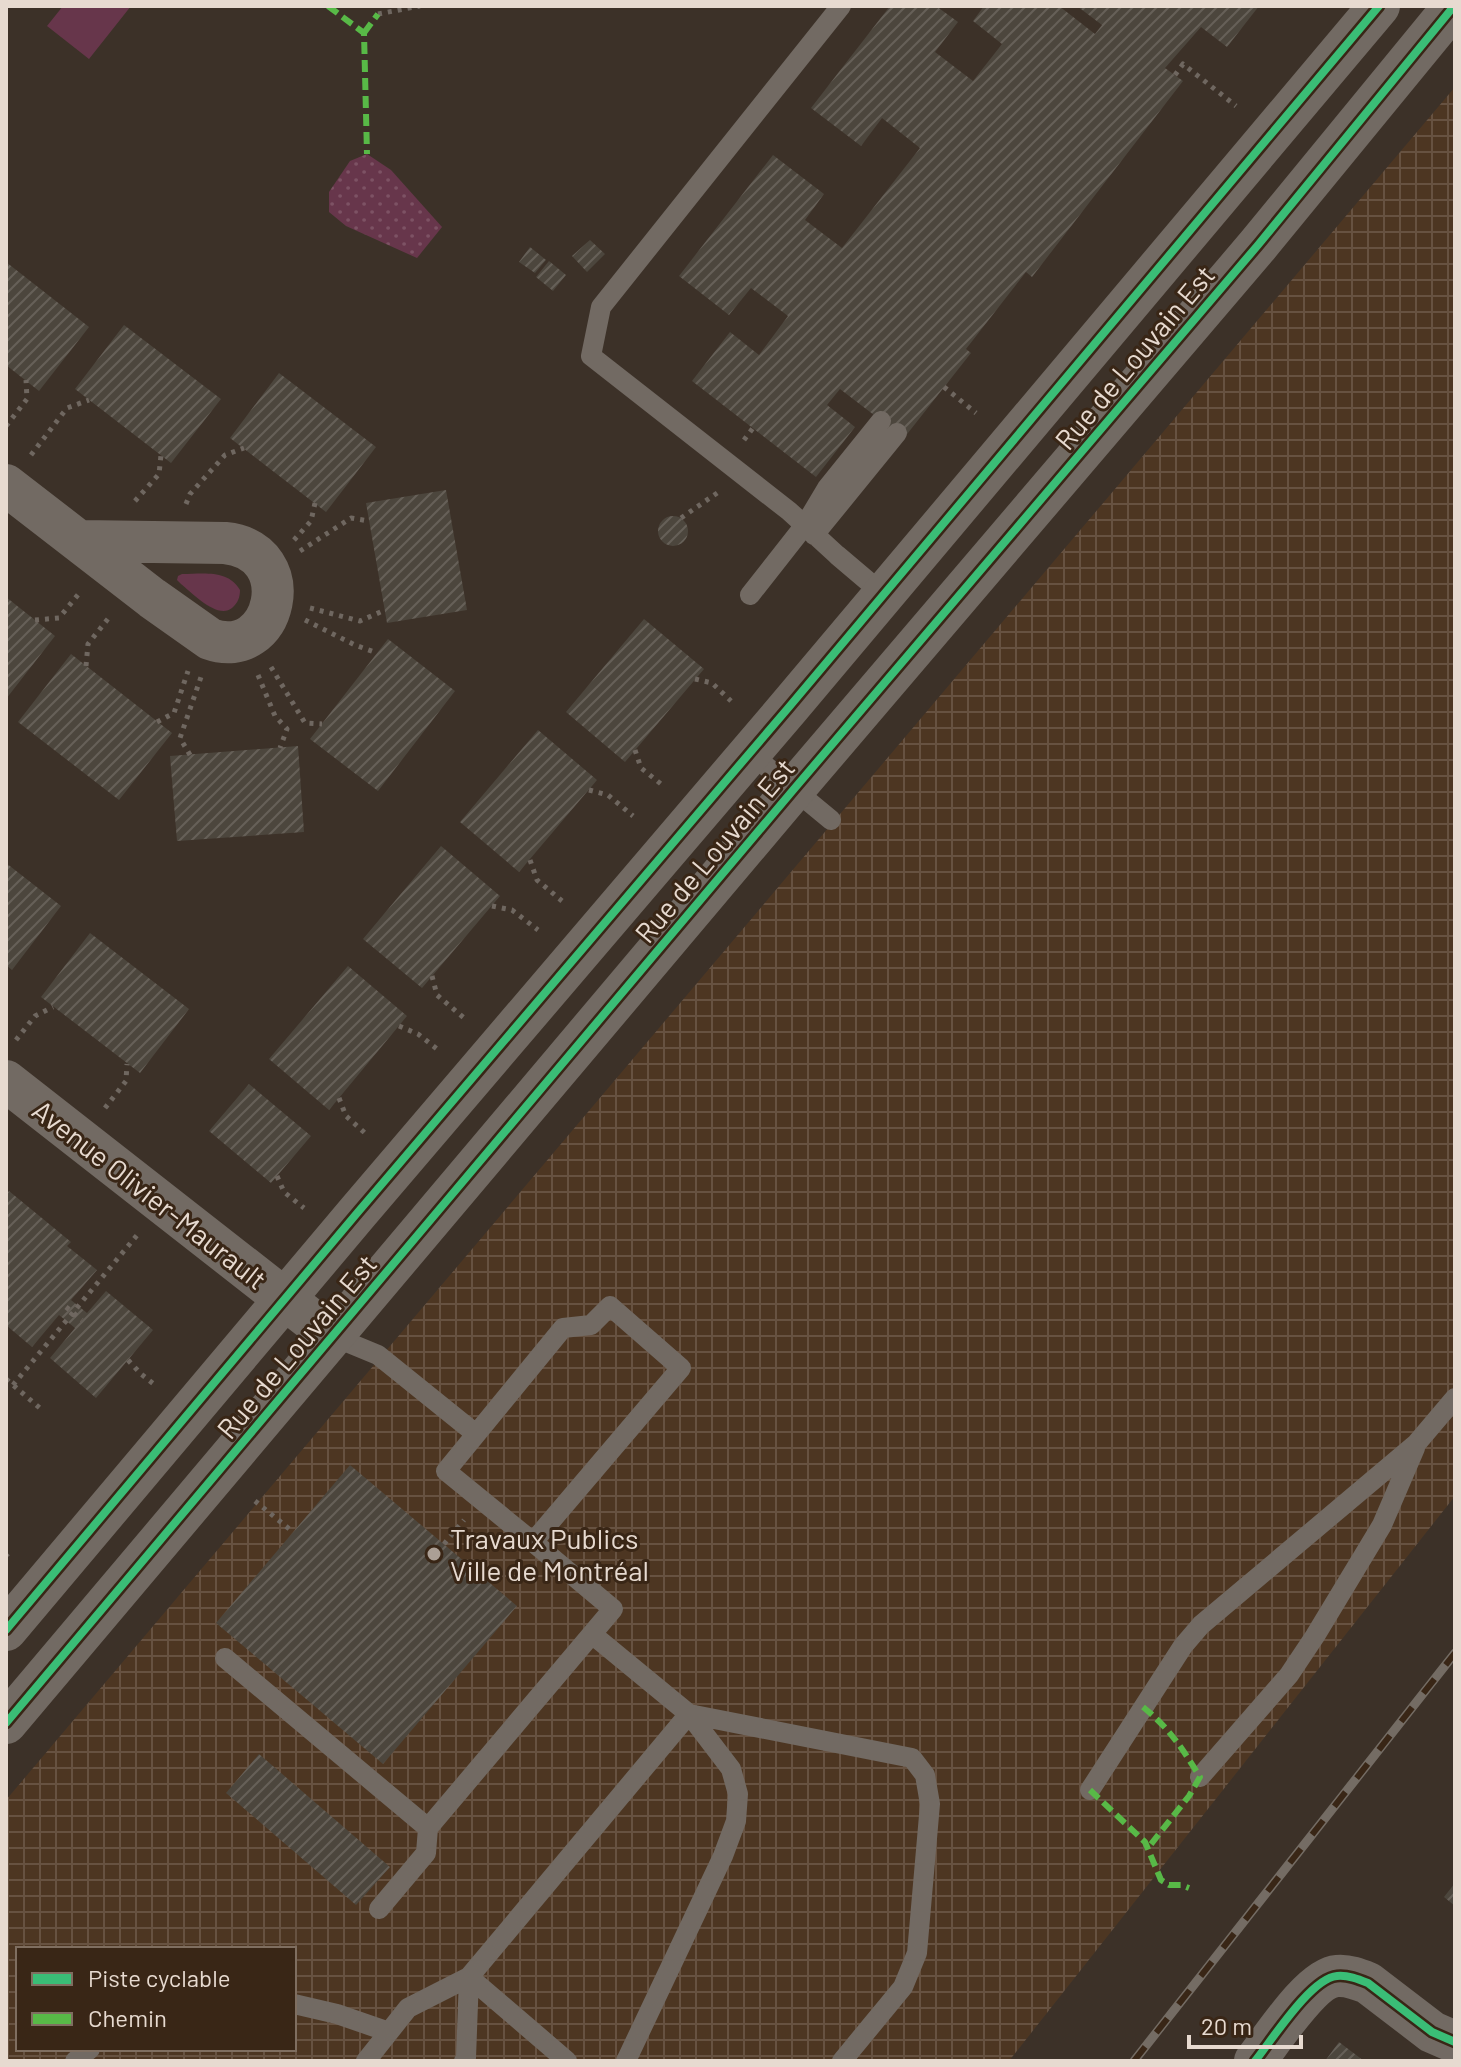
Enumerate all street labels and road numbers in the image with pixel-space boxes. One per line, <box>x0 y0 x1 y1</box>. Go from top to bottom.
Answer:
street label: Rue de Louvain Est <box>1047 258 1221 456</box>
street label: Rue de Louvain Est <box>627 751 801 949</box>
street label: Avenue Olivier-Maurault <box>26 1092 274 1296</box>
street label: Rue de Louvain Est <box>209 1247 383 1445</box>

